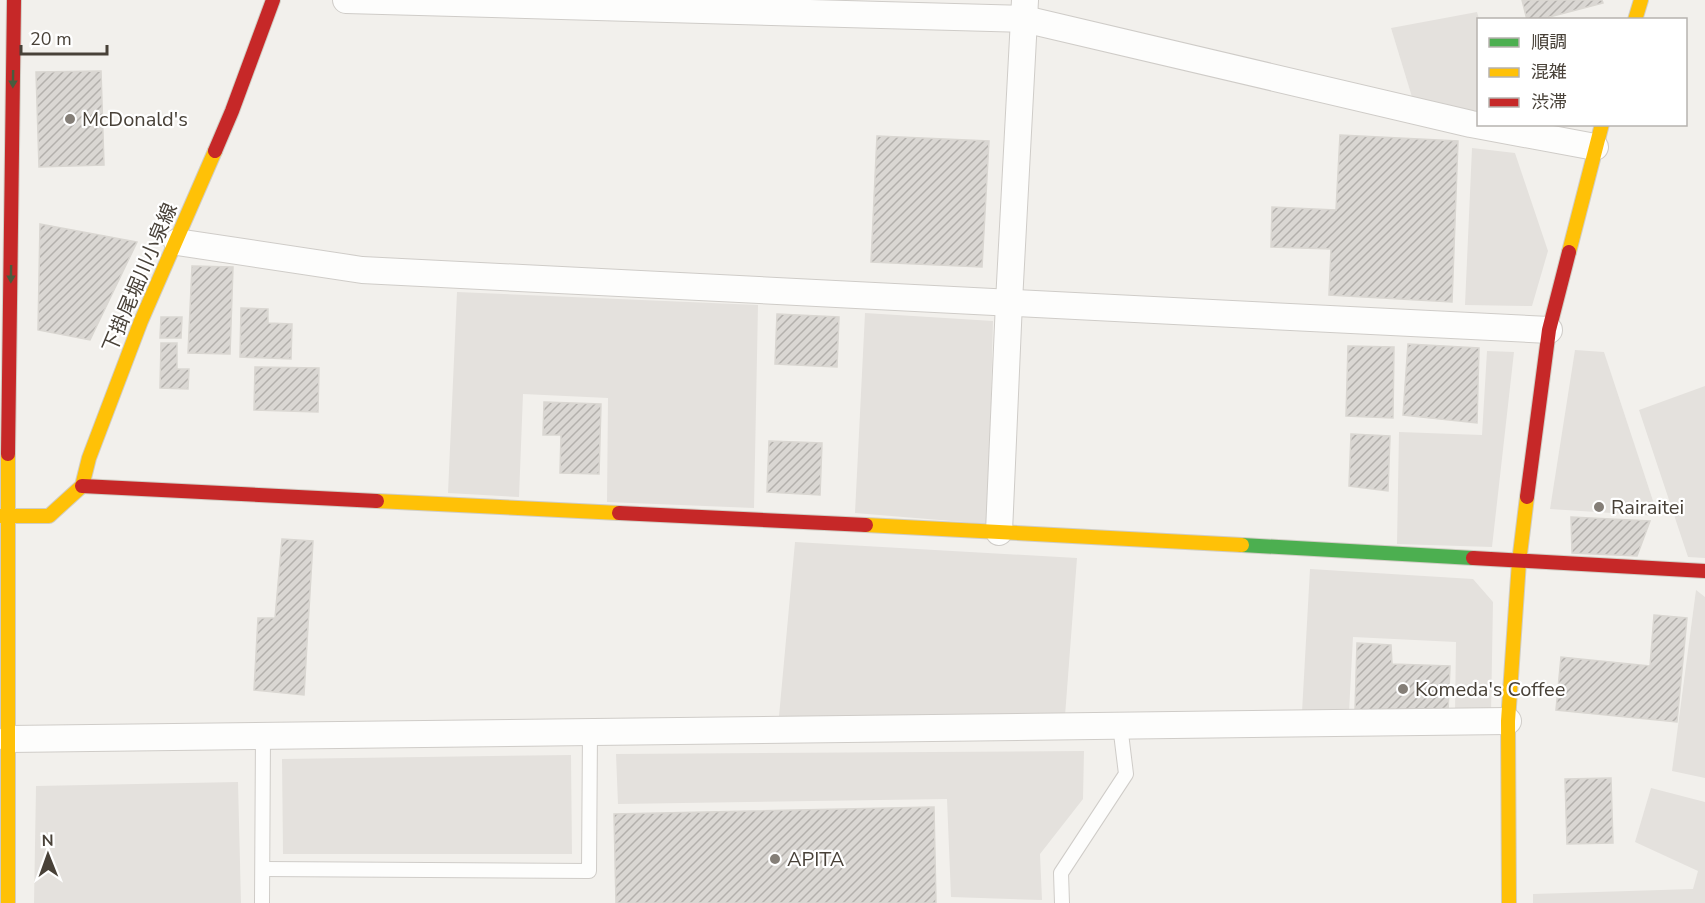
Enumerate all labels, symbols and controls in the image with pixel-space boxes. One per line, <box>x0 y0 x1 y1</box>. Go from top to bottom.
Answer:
scale bar <box>21 18 106 56</box>
legend <box>1477 18 1687 126</box>
text: 20 m <box>30 27 72 51</box>
text: 順調 <box>1531 30 1567 54</box>
text: 混雑 <box>1531 60 1567 84</box>
one-way arrow <box>8 70 18 89</box>
text: 渋滞 <box>1531 90 1567 114</box>
place label: McDonald's <box>82 106 188 133</box>
marker: McDonald's <box>63 112 77 126</box>
street label: 下掛尾堀川小泉線 <box>96 199 184 357</box>
one-way arrow <box>6 265 16 284</box>
place label: Rairaitei <box>1611 494 1684 521</box>
marker: Rairaitei <box>1592 500 1606 514</box>
place label: Komeda's Coffee <box>1415 676 1565 703</box>
marker: Komeda's Coffee <box>1396 682 1410 696</box>
north arrow <box>18 825 78 885</box>
text: N <box>42 830 54 852</box>
place label: APITA <box>787 846 845 873</box>
marker: APITA <box>768 852 782 866</box>

